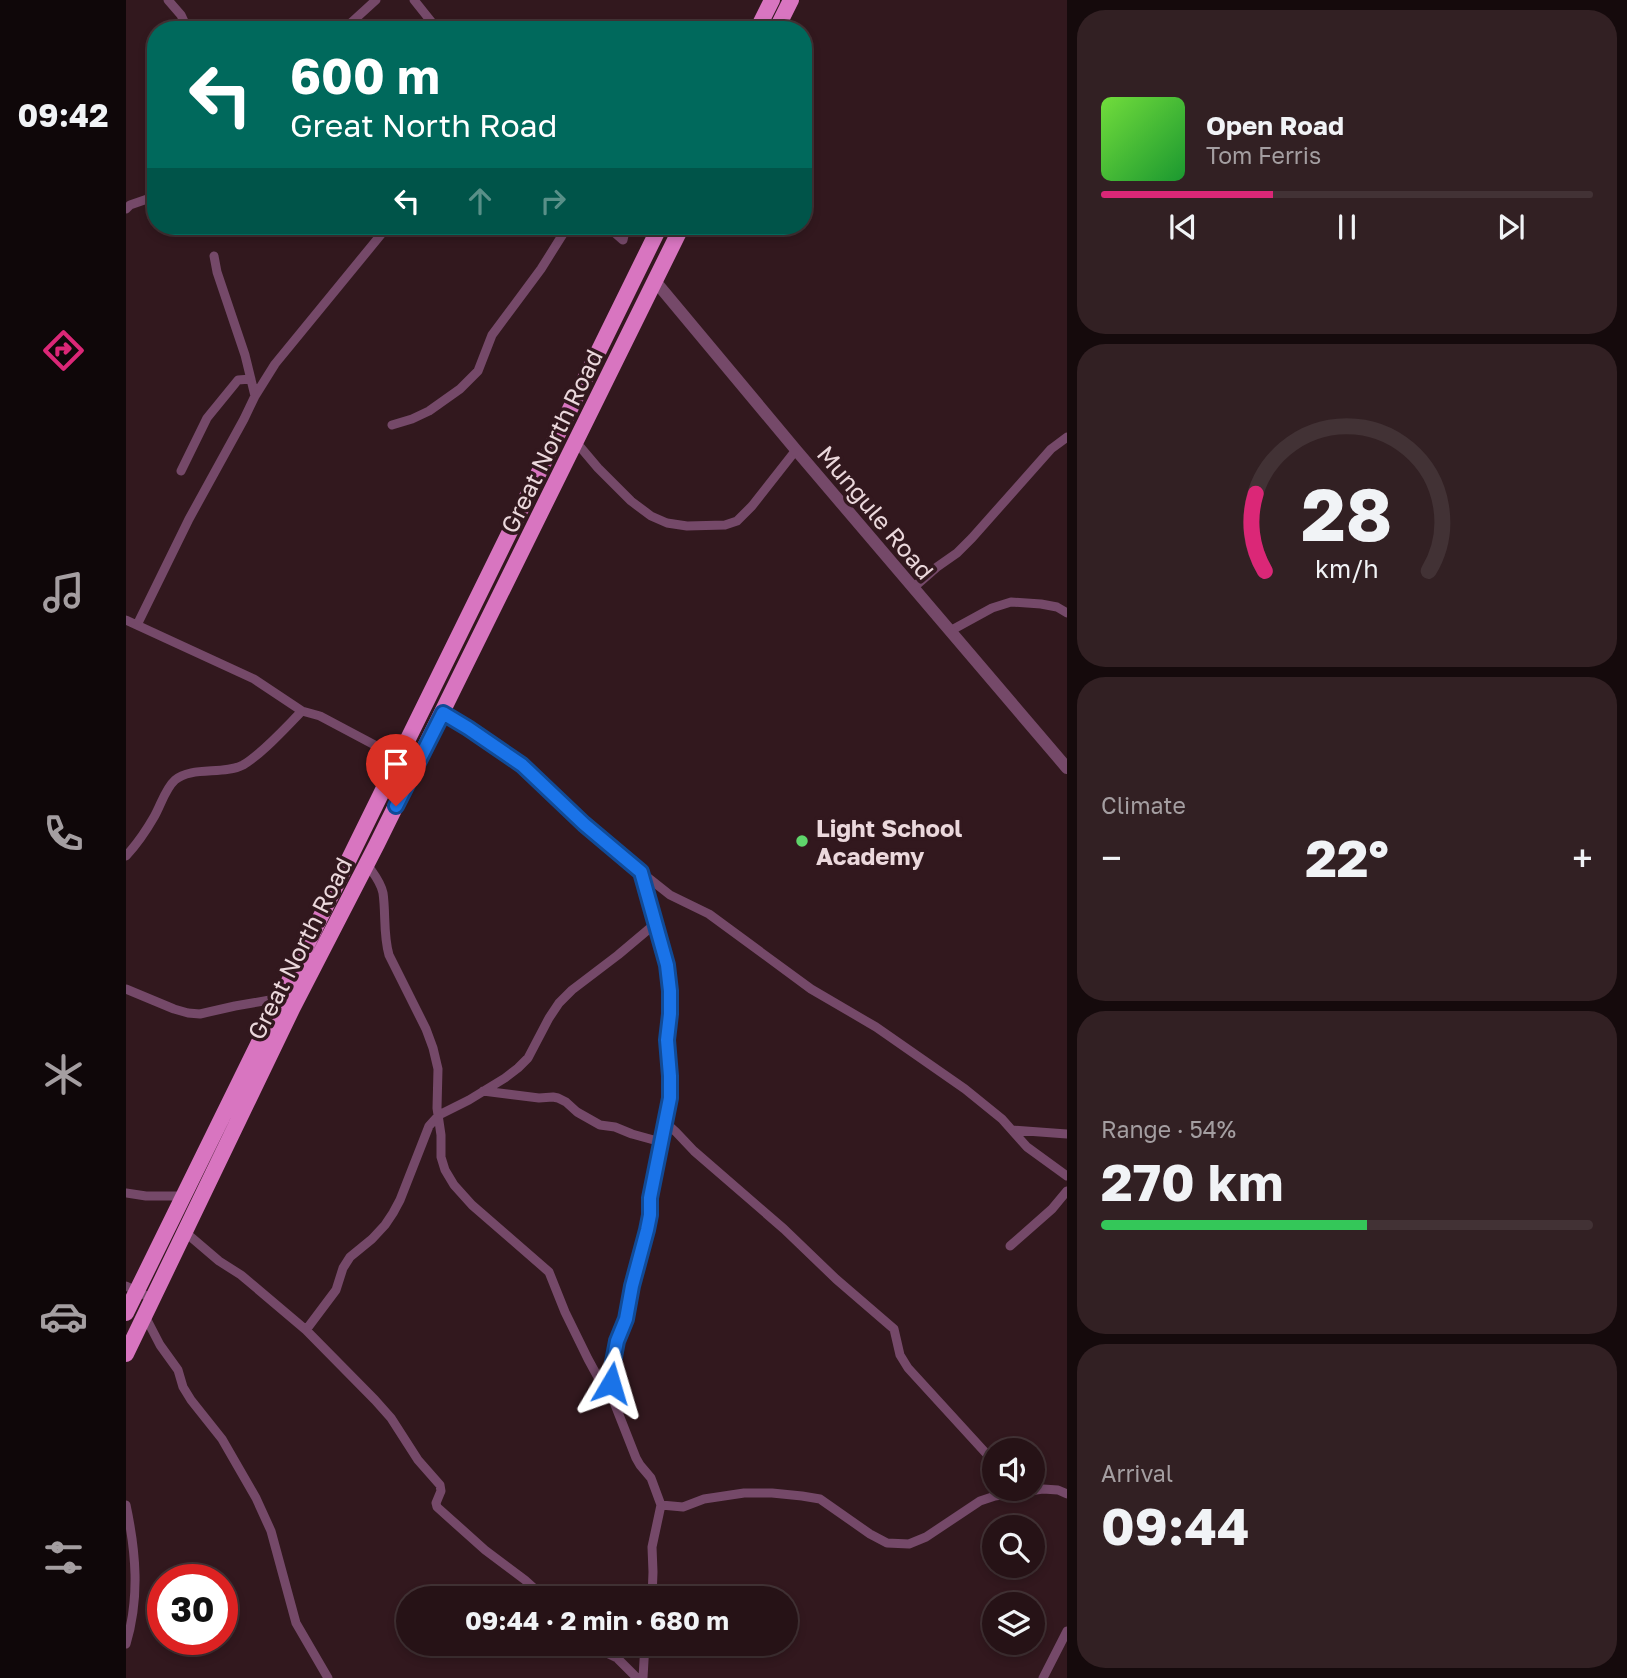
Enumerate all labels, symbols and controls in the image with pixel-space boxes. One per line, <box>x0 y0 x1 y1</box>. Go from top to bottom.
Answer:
text: 600 m <box>290 46 440 105</box>
icon: left <box>175 49 266 140</box>
text: 09:42 <box>18 96 108 134</box>
text: Great North Road <box>290 106 557 144</box>
text: Open Road <box>1206 110 1344 141</box>
text: Tom Ferris <box>1206 141 1321 169</box>
icon: left <box>388 182 426 220</box>
icon: ahead <box>461 182 499 220</box>
icon: right <box>534 182 572 220</box>
icon: previous <box>1164 208 1202 246</box>
icon: pause <box>1328 208 1366 246</box>
icon: next <box>1492 208 1530 246</box>
icon: directions <box>39 326 88 375</box>
street label: Great North Road <box>494 345 608 537</box>
street label: Mungule Road <box>812 439 940 585</box>
text: 28 <box>1302 471 1393 558</box>
text: km/h <box>1315 553 1379 584</box>
icon: music <box>39 568 88 617</box>
pin <box>366 734 426 806</box>
icon: arrive <box>377 745 415 783</box>
text: Climate <box>1101 791 1186 819</box>
icon: phone <box>39 809 88 858</box>
place label: Light School Academy <box>816 813 962 870</box>
text: 22° <box>1305 826 1389 888</box>
marker: Light School Academy <box>794 833 810 849</box>
text: − <box>1101 835 1122 880</box>
text: + <box>1572 835 1593 880</box>
street label: Great North Road <box>241 852 357 1044</box>
icon: climate <box>39 1050 88 1099</box>
text: Range · 54% <box>1101 1115 1236 1143</box>
text: 270 km <box>1101 1150 1284 1212</box>
icon: car <box>39 1292 88 1341</box>
position arrow <box>574 1346 648 1420</box>
map controls <box>982 1438 1045 1655</box>
button: sound <box>982 1438 1045 1501</box>
text: Arrival <box>1101 1459 1173 1487</box>
text: 09:44 <box>1101 1494 1249 1556</box>
button: search <box>982 1515 1045 1578</box>
icon: filters <box>39 1533 88 1582</box>
speed limit sign: 30 <box>147 1564 238 1655</box>
button: layers <box>982 1592 1045 1655</box>
text: 09:44 · 2 min · 680 m <box>465 1605 729 1636</box>

